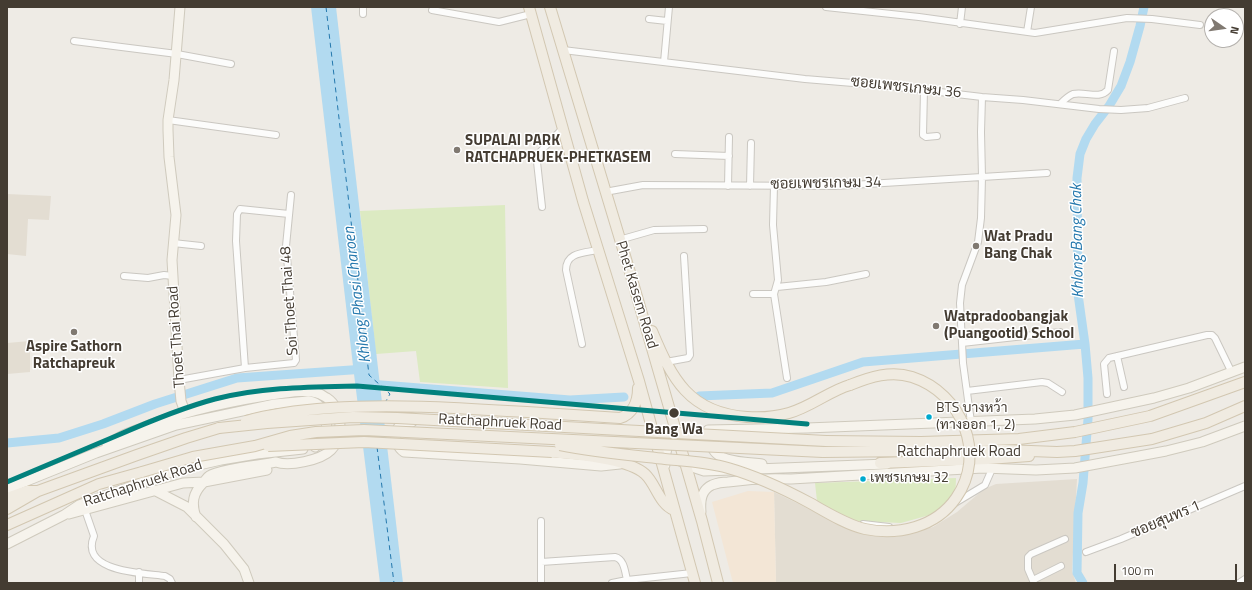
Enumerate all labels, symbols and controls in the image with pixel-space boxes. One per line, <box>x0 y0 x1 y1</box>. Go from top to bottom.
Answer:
north arrow <box>1204 8 1244 48</box>
text: N <box>1226 25 1243 36</box>
street label: ซอยเพชรเกษม 36 <box>850 73 962 103</box>
place label: SUPALAI PARK RATCHAPRUEK-PHETKASEM <box>465 132 651 167</box>
marker: SUPALAI PARK RATCHAPRUEK-PHETKASEM <box>452 145 462 155</box>
street label: ซอยเพชรเกษม 34 <box>770 174 882 194</box>
water label: Khlong Bang Chak <box>1067 184 1089 298</box>
water label: Khlong Phasi Charoen <box>340 226 376 364</box>
place label: Wat Pradu Bang Chak <box>984 228 1053 263</box>
street label: Phet Kasem Road <box>611 239 661 351</box>
marker: Wat Pradu Bang Chak <box>971 241 981 251</box>
street label: Soi Thoet Thai 48 <box>277 246 303 356</box>
street label: Thoet Thai Road <box>164 285 190 389</box>
place label: Watpradoobangjak (Puangootid) School <box>944 308 1074 343</box>
marker: Watpradoobangjak (Puangootid) School <box>931 321 941 331</box>
marker: Aspire Sathorn Ratchapreuk <box>69 327 79 337</box>
place label: Aspire Sathorn Ratchapreuk <box>26 338 122 373</box>
place label: BTS บางหว้า (ทางออก 1, 2) <box>936 401 1015 434</box>
marker: Bang Wa <box>667 406 681 420</box>
street label: Ratchaphruek Road <box>438 411 562 435</box>
marker: BTS บางหว้า (ทางออก 1, 2) <box>924 412 934 422</box>
place label: Bang Wa <box>645 421 703 439</box>
street label: Ratchaphruek Road <box>897 443 1021 461</box>
street label: Ratchaphruek Road <box>81 456 205 512</box>
place label: เพชรเกษม 32 <box>870 471 949 487</box>
marker: เพชรเกษม 32 <box>858 474 868 484</box>
street label: ซอยสุนทร 1 <box>1129 497 1203 543</box>
scale bar <box>1116 556 1239 582</box>
text: 100 m <box>1121 561 1154 580</box>

